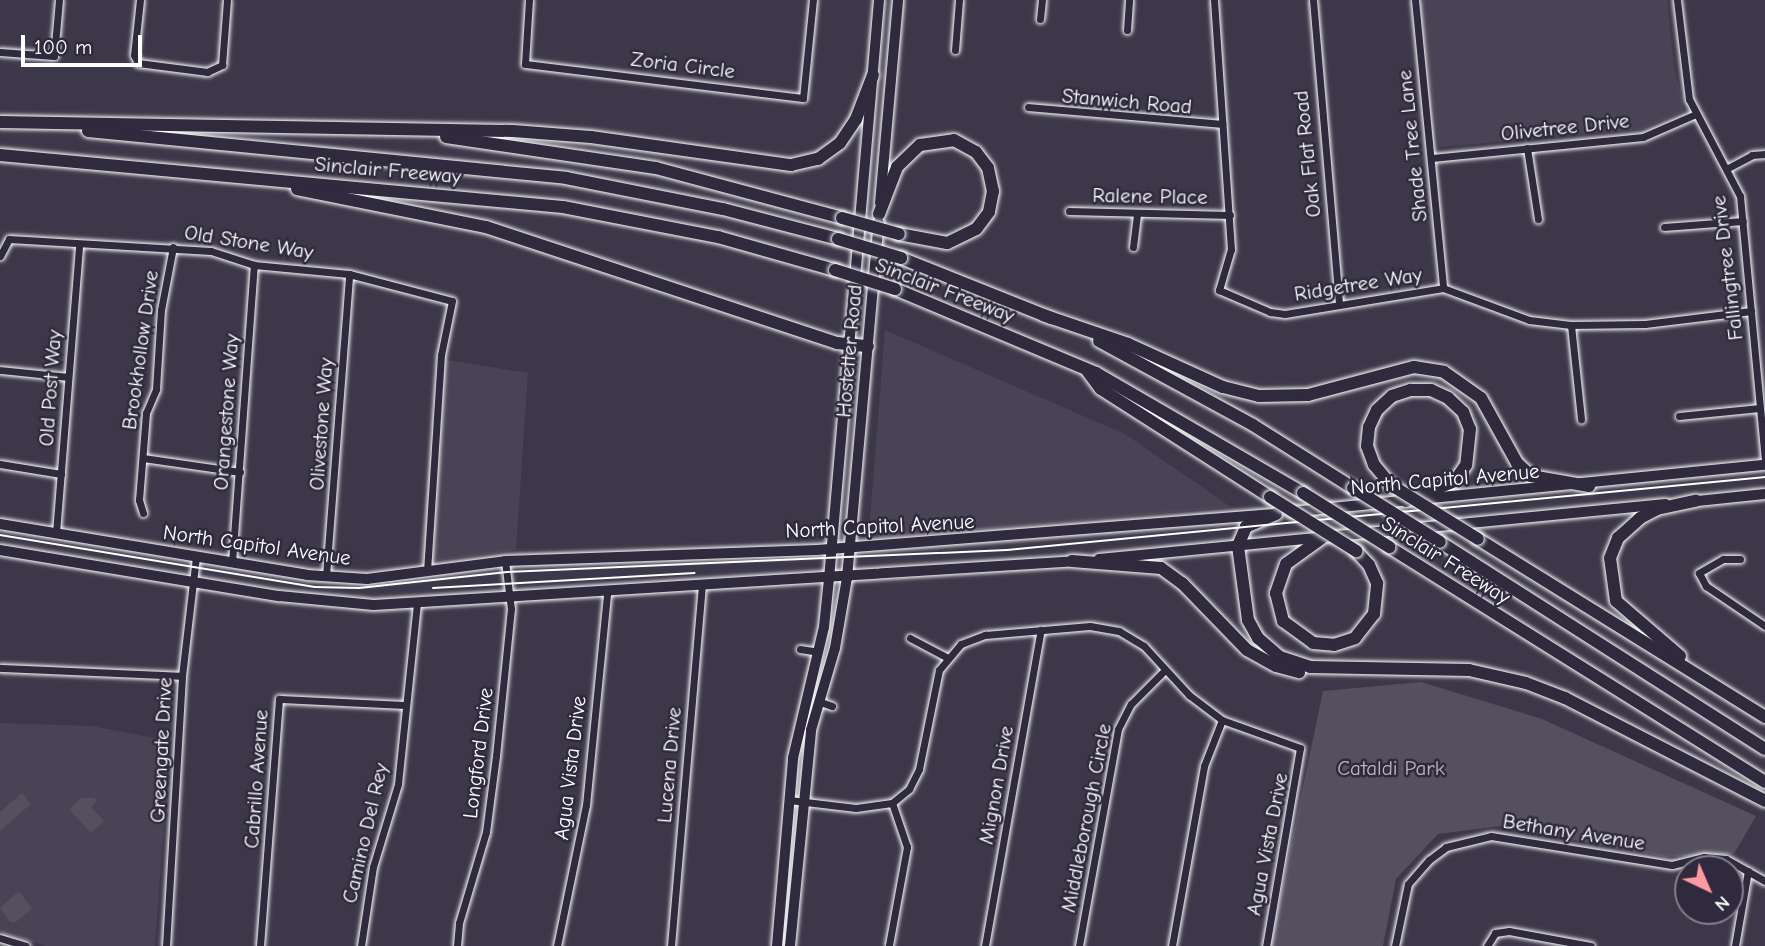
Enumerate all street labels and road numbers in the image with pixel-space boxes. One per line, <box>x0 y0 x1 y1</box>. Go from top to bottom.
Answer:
street label: Zoria Circle <box>629 46 737 84</box>
street label: Shade Tree Lane <box>1392 69 1432 223</box>
street label: Stanwich Road <box>1061 83 1193 119</box>
street label: Oak Flat Road <box>1288 89 1326 219</box>
street label: Olivetree Drive <box>1500 108 1630 146</box>
street label: Sinclair Freeway <box>314 151 462 189</box>
street label: Ralene Place <box>1092 182 1208 210</box>
street label: Fallingtree Drive <box>1706 194 1748 342</box>
street label: Old Stone Way <box>183 219 315 265</box>
street label: Sinclair Freeway <box>872 252 1018 328</box>
street label: Ridgetree Way <box>1292 261 1424 307</box>
street label: Brookhollow Drive <box>116 269 164 431</box>
street label: Hostetter Road <box>831 283 867 419</box>
street label: Old Post Way <box>33 329 67 447</box>
street label: Orangestone Way <box>208 333 244 491</box>
street label: Olivestone Way <box>304 357 338 491</box>
street label: North Capitol Avenue <box>1350 458 1540 500</box>
street label: North Capitol Avenue <box>785 508 975 544</box>
street label: Sinclair Freeway <box>1377 510 1515 610</box>
street label: North Capitol Avenue <box>162 519 352 571</box>
street label: Greengate Drive <box>145 677 177 823</box>
street label: Longford Drive <box>457 686 499 820</box>
street label: Agua Vista Drive <box>549 694 591 842</box>
street label: Lucena Drive <box>651 706 687 824</box>
street label: Cabrillo Avenue <box>239 709 273 849</box>
street label: Middleborough Circle <box>1055 721 1117 915</box>
street label: Mignon Drive <box>973 724 1019 846</box>
street label: Camino Del Rey <box>337 760 393 906</box>
street label: Agua Vista Drive <box>1241 770 1293 918</box>
street label: Bethany Avenue <box>1501 808 1647 856</box>

